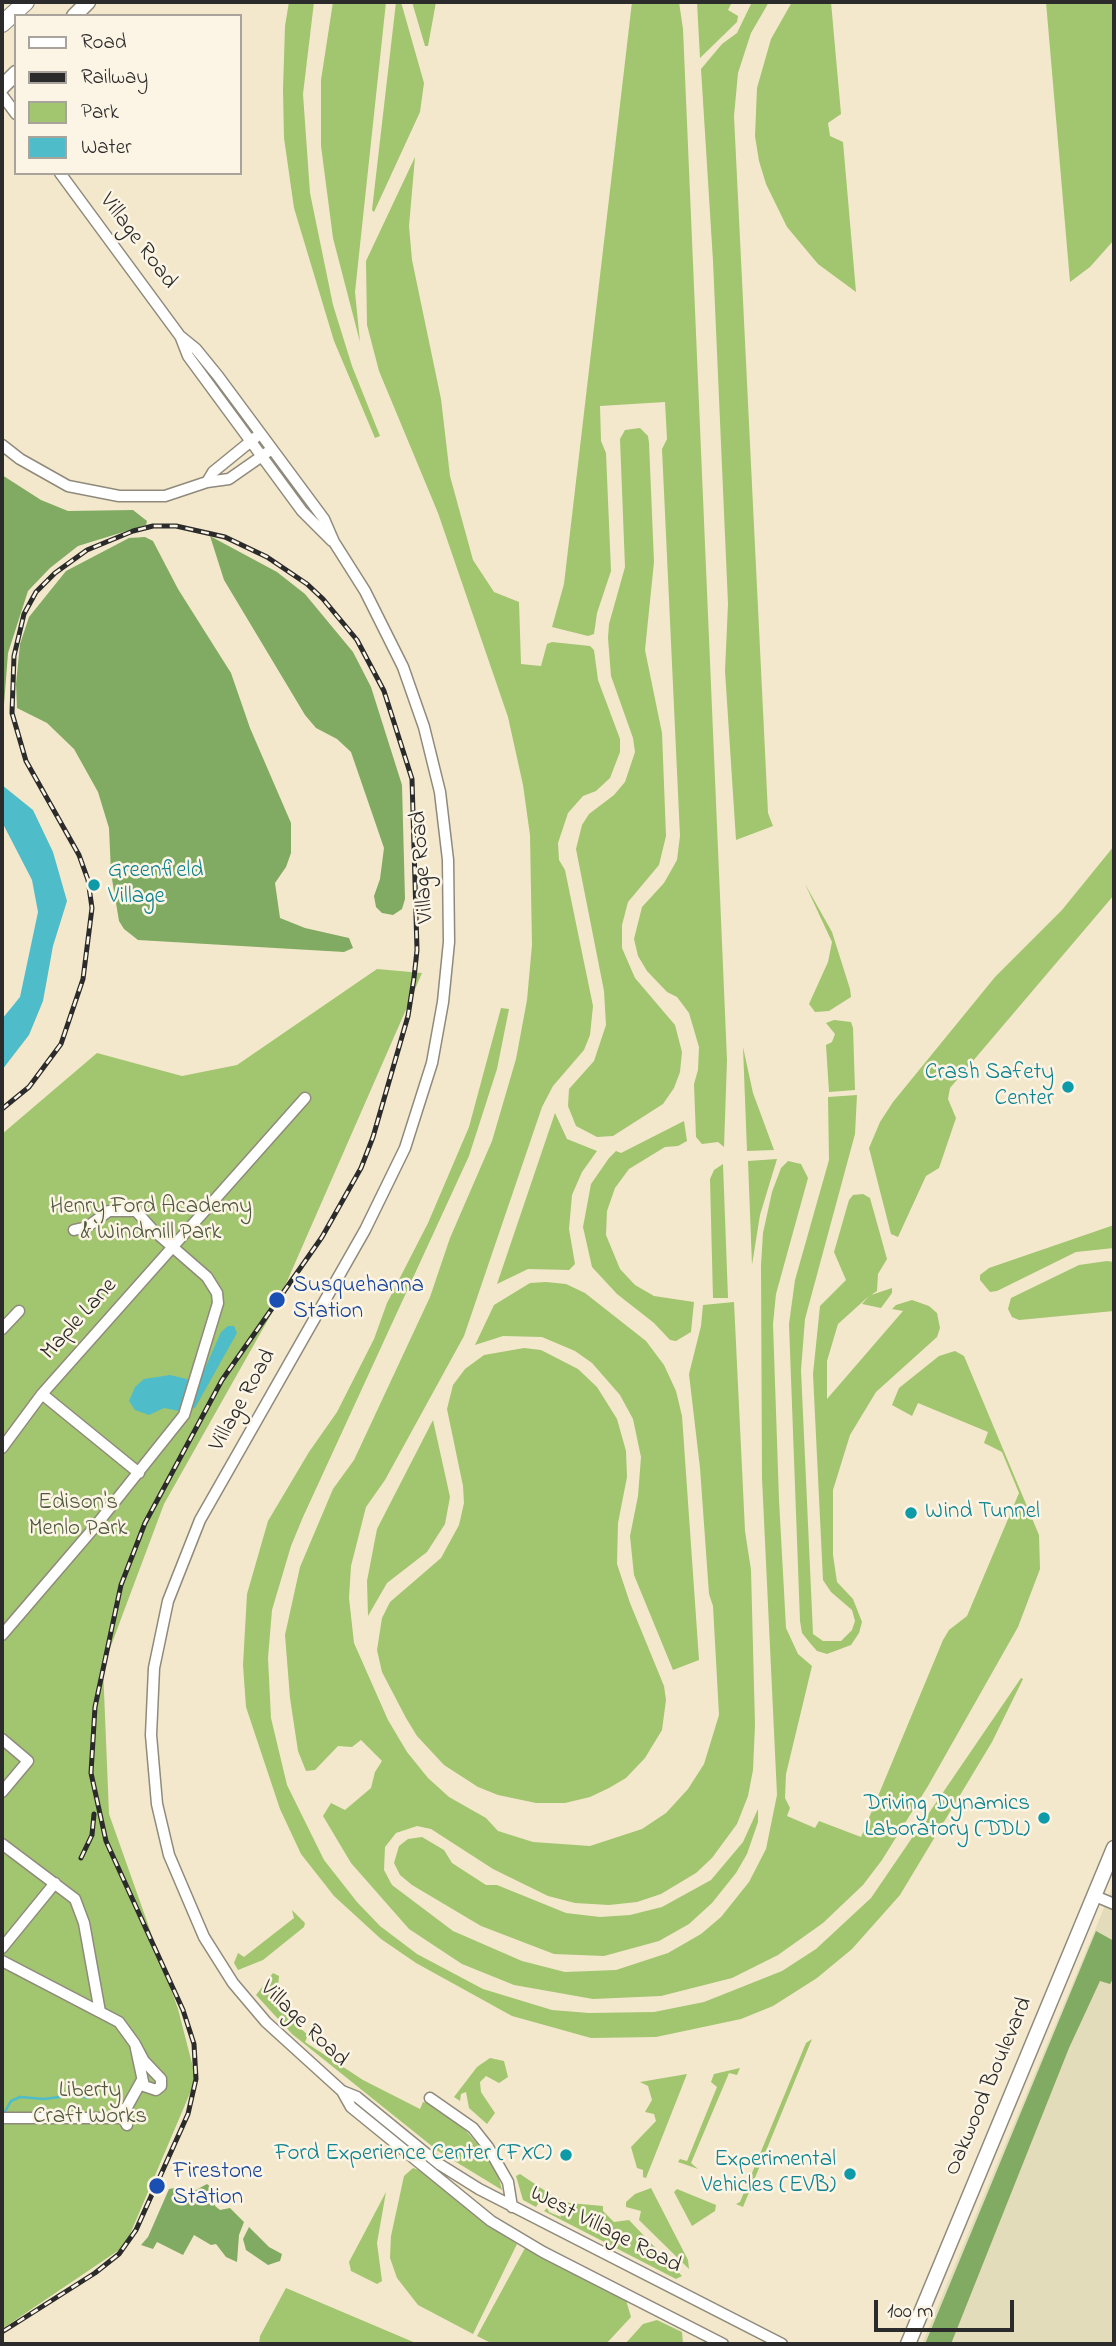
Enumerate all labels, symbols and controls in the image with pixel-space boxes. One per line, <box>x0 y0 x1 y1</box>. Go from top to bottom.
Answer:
legend <box>14 14 242 175</box>
text: Road <box>81 28 127 58</box>
text: Railway <box>81 63 148 93</box>
text: Park <box>81 98 119 128</box>
text: Water <box>81 133 132 163</box>
street label: Village Road <box>92 189 182 295</box>
street label: Village Road <box>406 810 442 924</box>
place label: Greenfield Village <box>108 858 203 912</box>
marker: Greenfield Village <box>86 877 102 893</box>
place label: Crash Safety Center <box>925 1060 1054 1114</box>
marker: Crash Safety Center <box>1060 1079 1076 1095</box>
park label: Henry Ford Academy & Windmill Park <box>50 1194 252 1248</box>
street label: Maple Lane <box>36 1273 124 1367</box>
place label: Susquehanna Station <box>293 1273 424 1327</box>
marker: Susquehanna Station <box>267 1290 287 1310</box>
street label: Village Road <box>205 1345 283 1457</box>
park label: Edison's Menlo Park <box>29 1490 127 1544</box>
place label: Wind Tunnel <box>925 1499 1040 1527</box>
marker: Wind Tunnel <box>903 1505 919 1521</box>
place label: Driving Dynamics Laboratory (DDL) <box>864 1791 1030 1845</box>
marker: Driving Dynamics Laboratory (DDL) <box>1036 1810 1052 1826</box>
street label: Village Road <box>253 1976 353 2074</box>
street label: Oakwood Boulevard <box>940 1994 1040 2180</box>
park label: Liberty Craft Works <box>33 2078 147 2132</box>
place label: Ford Experience Center (FXC) <box>275 2141 552 2169</box>
marker: Ford Experience Center (FXC) <box>558 2147 574 2163</box>
place label: Experimental Vehicles (EVB) <box>701 2147 836 2201</box>
place label: Firestone Station <box>173 2159 263 2213</box>
marker: Experimental Vehicles (EVB) <box>842 2166 858 2182</box>
marker: Firestone Station <box>147 2176 167 2196</box>
street label: West Village Road <box>525 2181 685 2281</box>
scale bar <box>878 2286 1018 2330</box>
text: 100 m <box>887 2297 933 2327</box>

